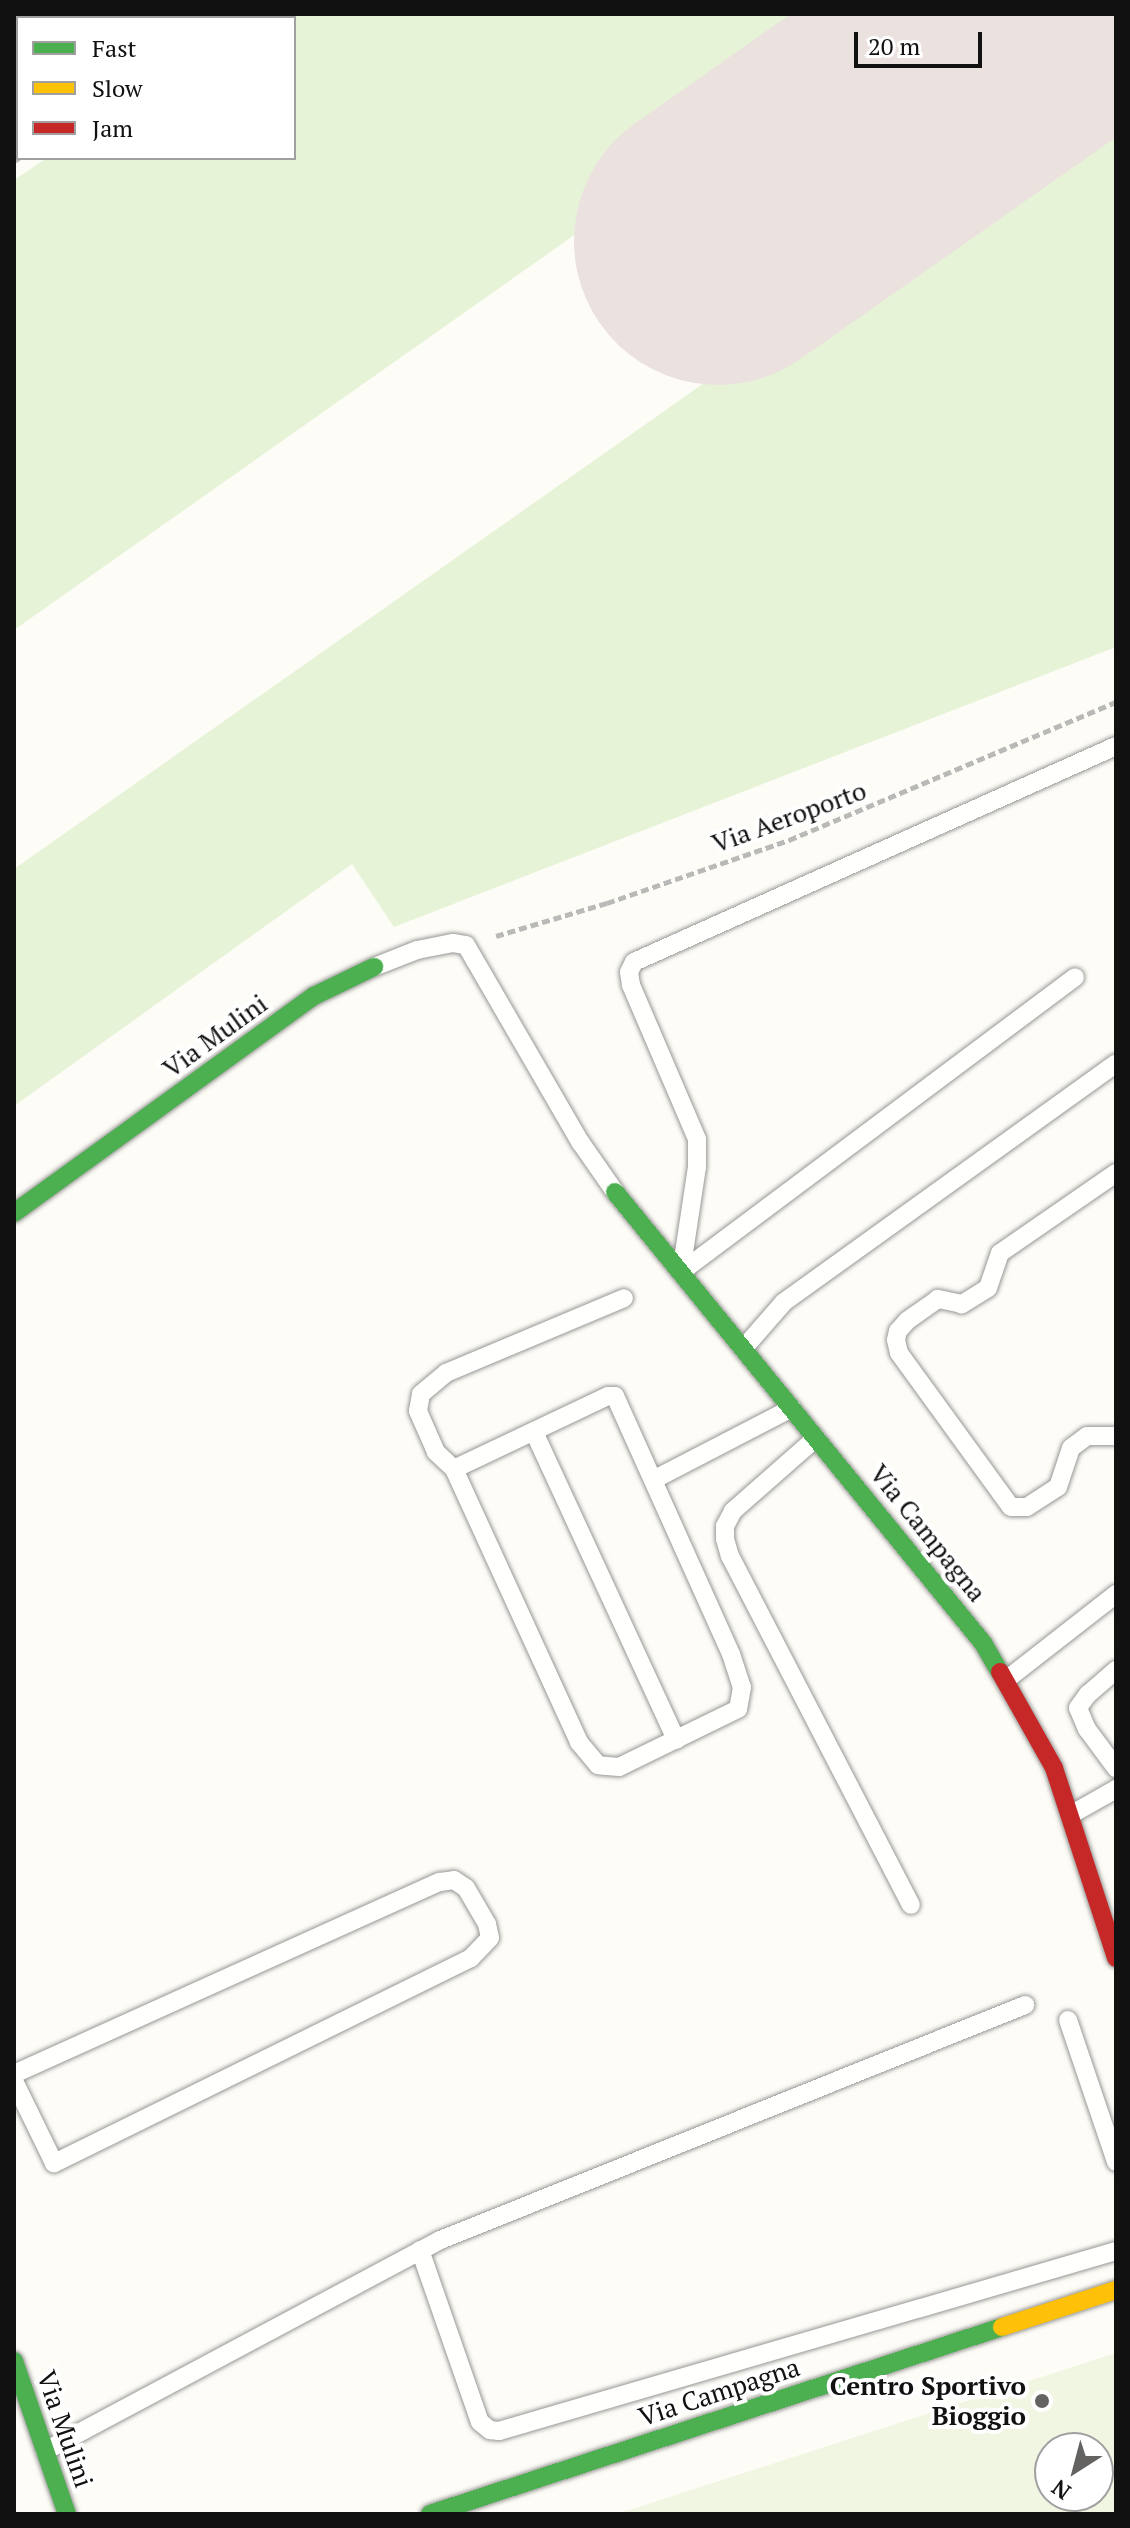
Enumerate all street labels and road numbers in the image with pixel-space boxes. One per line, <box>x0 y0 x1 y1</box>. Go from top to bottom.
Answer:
street label: Via Aeroporto <box>707 775 871 859</box>
street label: Via Mulini <box>157 988 273 1084</box>
street label: Via Campagna <box>863 1458 993 1608</box>
street label: Via Campagna <box>635 2351 803 2433</box>
street label: Via Mulini <box>30 2367 100 2491</box>

